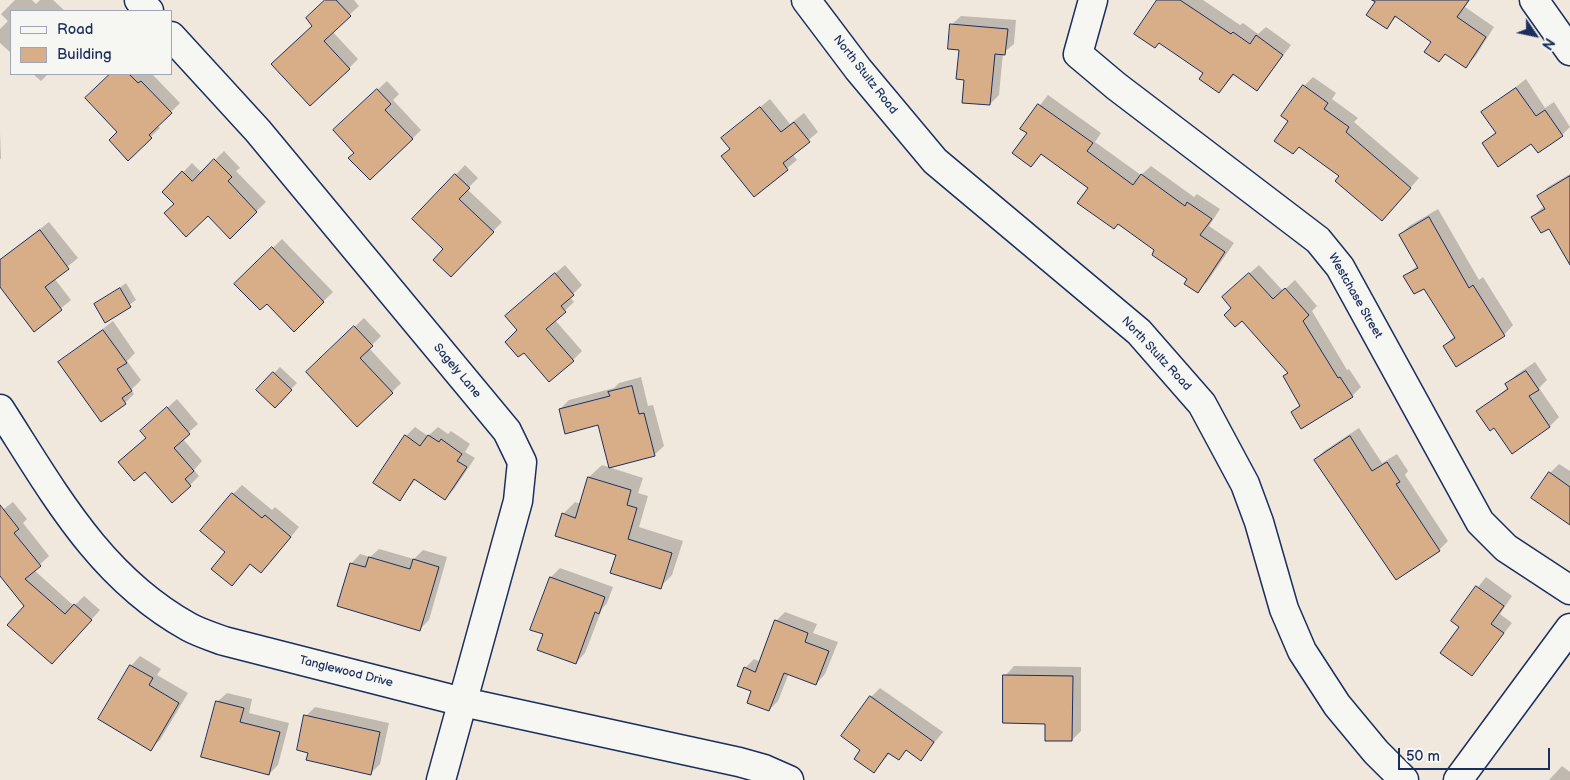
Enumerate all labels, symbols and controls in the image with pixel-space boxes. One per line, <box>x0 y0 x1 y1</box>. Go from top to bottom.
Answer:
legend <box>10 10 172 75</box>
north arrow <box>1510 10 1560 60</box>
text: Road <box>57 20 93 39</box>
street label: North Stultz Road <box>830 33 900 117</box>
text: N <box>1538 35 1558 53</box>
text: Building <box>57 45 112 64</box>
street label: Westchase Street <box>1325 251 1385 341</box>
street label: North Stultz Road <box>1118 314 1194 394</box>
street label: Sagely Lane <box>430 341 484 401</box>
street label: Tanglewood Drive <box>298 653 394 691</box>
scale bar <box>1400 738 1552 770</box>
text: 50 m <box>1406 747 1440 766</box>

